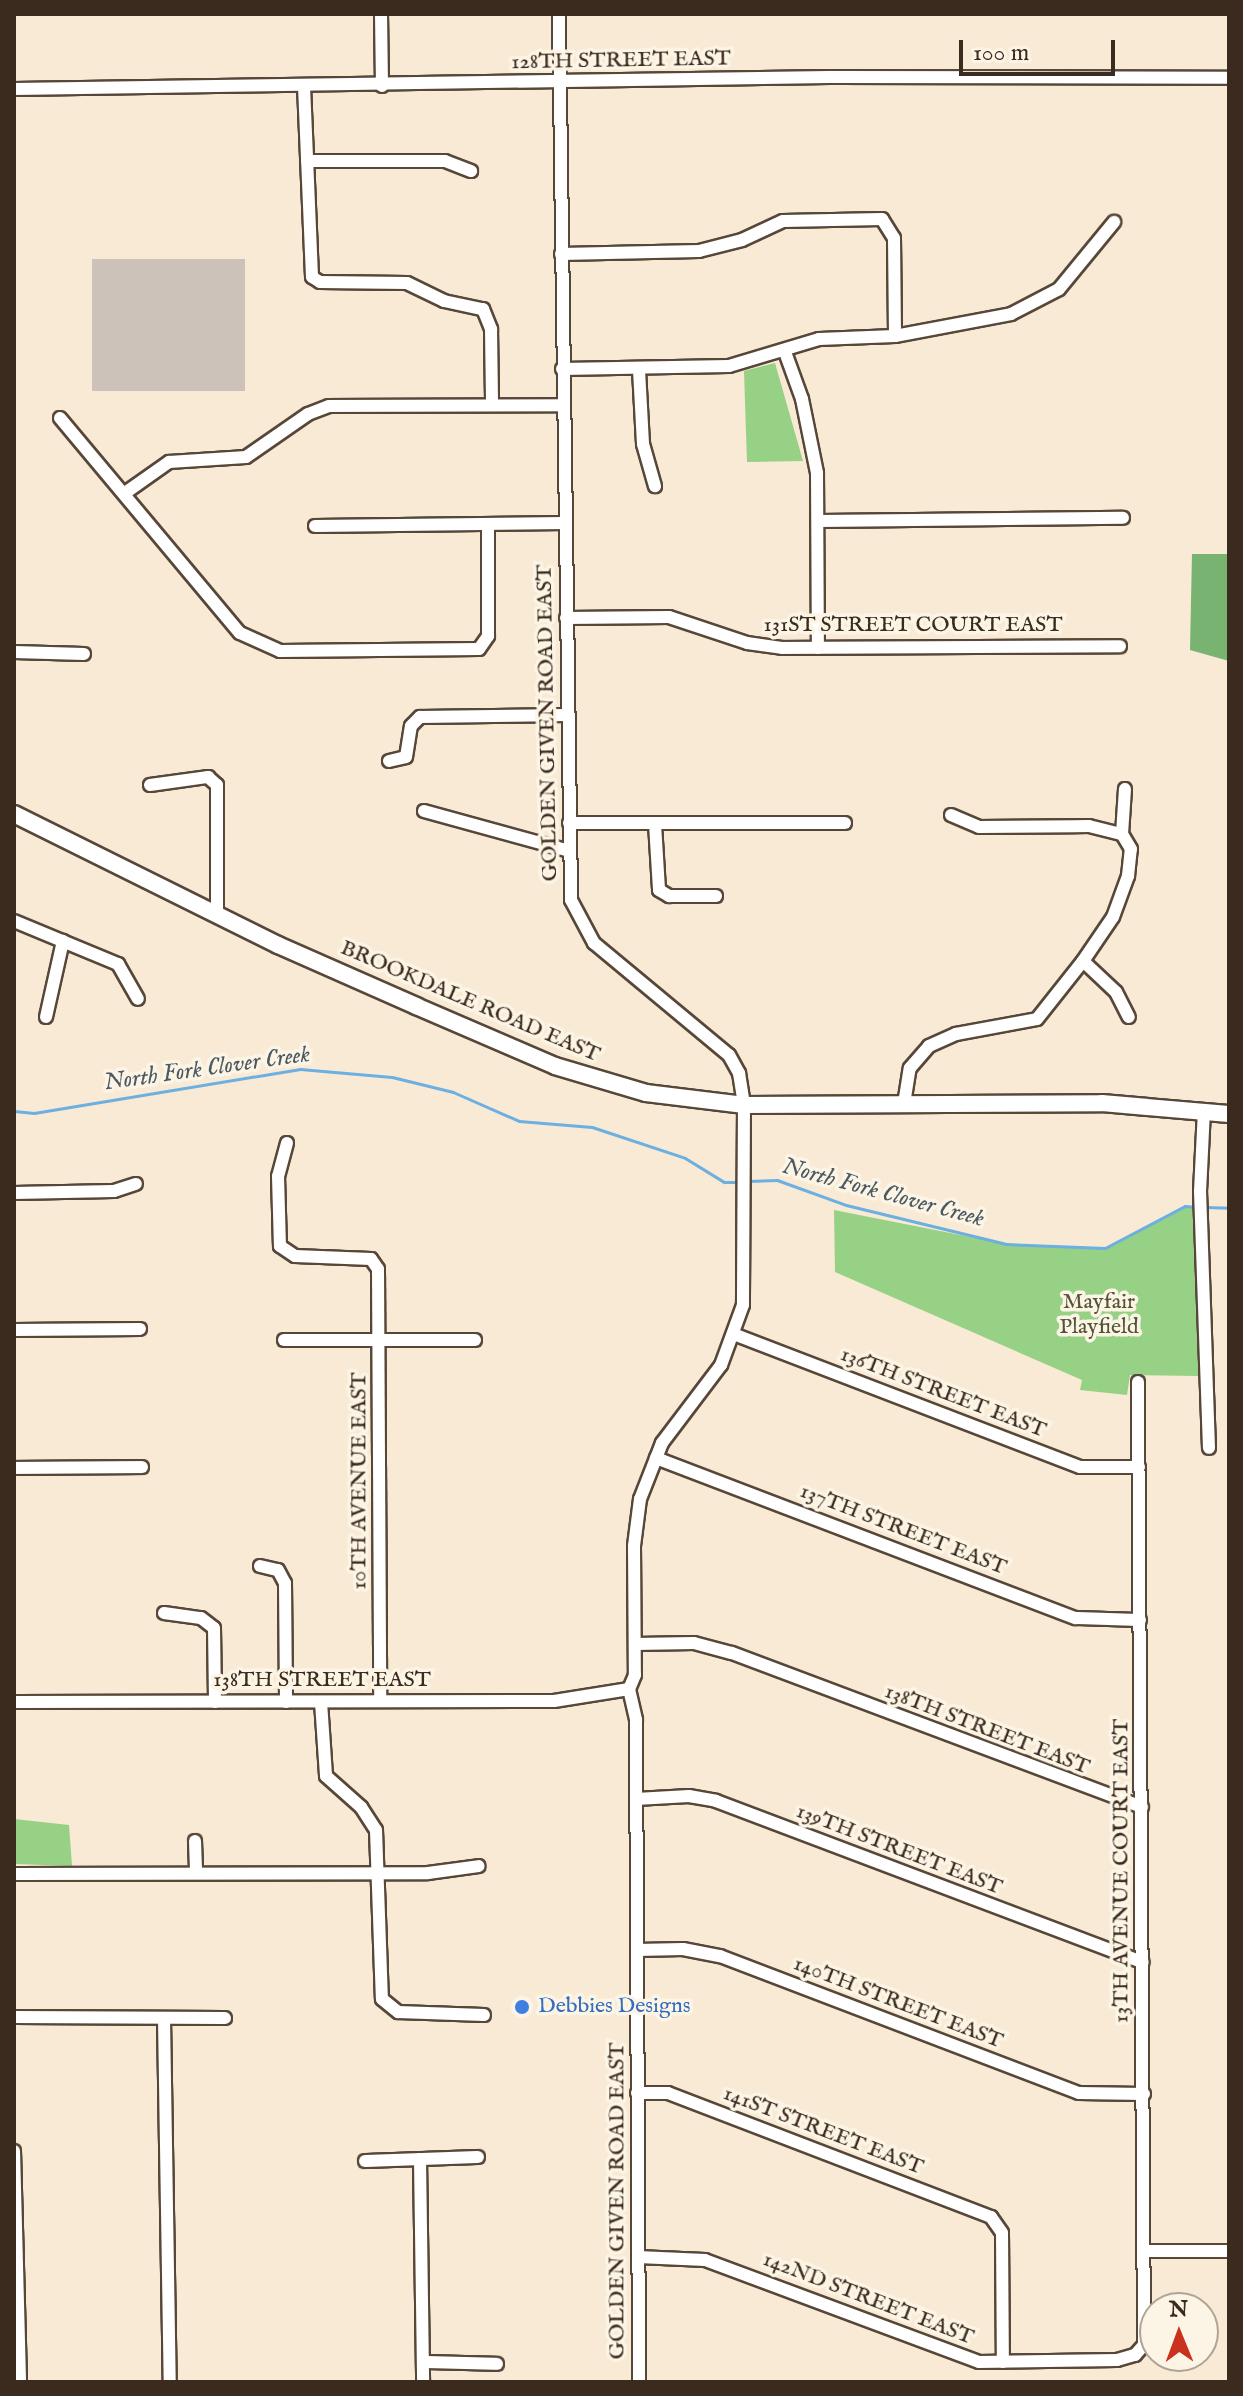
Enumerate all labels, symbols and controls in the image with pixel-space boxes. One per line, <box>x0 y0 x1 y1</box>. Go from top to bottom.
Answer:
scale bar <box>963 24 1119 74</box>
text: 100 m <box>973 38 1029 69</box>
street label: 128TH STREET EAST <box>511 46 731 76</box>
street label: GOLDEN GIVEN ROAD EAST <box>532 564 564 882</box>
street label: 131ST STREET COURT EAST <box>764 613 1062 639</box>
street label: BROOKDALE ROAD EAST <box>336 935 604 1069</box>
water label: North Fork Clover Creek <box>102 1040 312 1098</box>
water label: North Fork Clover Creek <box>779 1152 987 1234</box>
park label: Mayfair Playfield <box>1059 1289 1139 1340</box>
street label: 136TH STREET EAST <box>836 1342 1050 1444</box>
street label: 10TH AVENUE EAST <box>347 1372 373 1590</box>
street label: 137TH STREET EAST <box>796 1478 1010 1582</box>
street label: 138TH STREET EAST <box>213 1668 431 1694</box>
street label: 138TH STREET EAST <box>881 1679 1093 1781</box>
street label: 13TH AVENUE COURT EAST <box>1109 1719 1135 2023</box>
street label: 139TH STREET EAST <box>792 1799 1006 1901</box>
street label: 140TH STREET EAST <box>790 1951 1006 2055</box>
place label: Debbies Designs <box>538 1994 690 2020</box>
marker: Debbies Designs <box>513 1998 531 2016</box>
street label: GOLDEN GIVEN ROAD EAST <box>605 2043 631 2359</box>
street label: 141ST STREET EAST <box>719 2081 927 2181</box>
street label: 142ND STREET EAST <box>759 2247 977 2351</box>
north arrow <box>1139 2292 1219 2372</box>
text: N <box>1169 2296 1188 2324</box>

